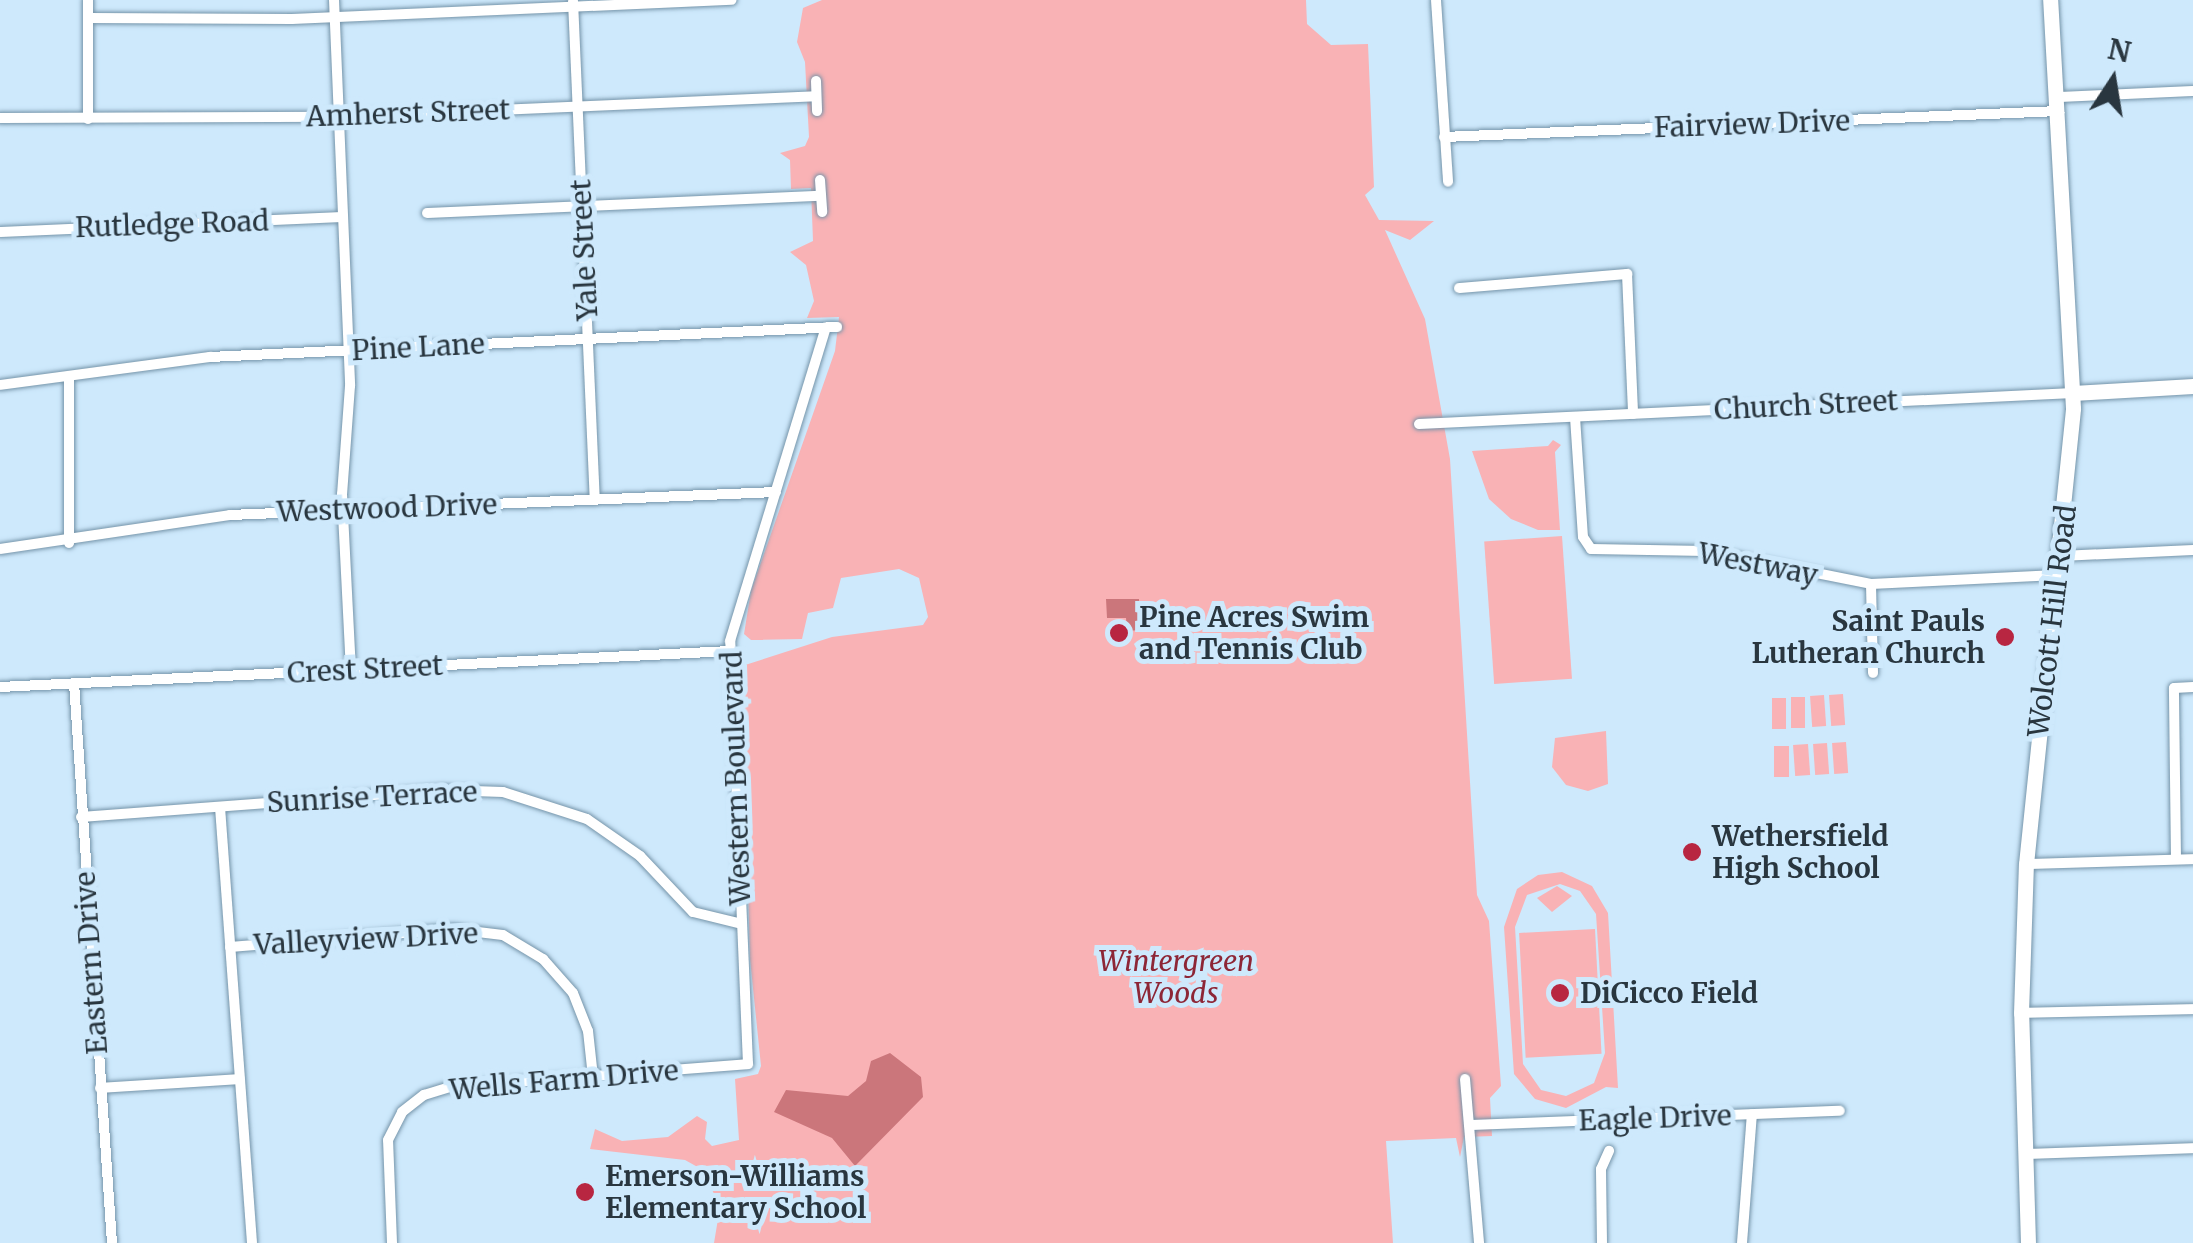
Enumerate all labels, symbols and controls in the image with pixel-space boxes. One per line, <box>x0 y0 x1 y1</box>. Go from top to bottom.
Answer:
north arrow <box>2063 30 2163 130</box>
text: N <box>2105 31 2134 71</box>
street label: Amherst Street <box>305 93 511 133</box>
street label: Fairview Drive <box>1653 104 1851 144</box>
street label: Yale Street <box>564 179 604 321</box>
street label: Rutledge Road <box>75 204 269 244</box>
street label: Pine Lane <box>351 327 485 367</box>
street label: Church Street <box>1713 383 1899 427</box>
street label: Westwood Drive <box>276 487 498 529</box>
street label: Wolcott Hill Road <box>2021 503 2083 739</box>
street label: Westway <box>1695 536 1821 592</box>
place label: Pine Acres Swim and Tennis Club <box>1139 600 1369 666</box>
place label: Saint Pauls Lutheran Church <box>1751 604 1985 670</box>
marker: Pine Acres Swim and Tennis Club <box>1108 622 1130 644</box>
marker: Saint Pauls Lutheran Church <box>1994 626 2016 648</box>
street label: Crest Street <box>286 648 444 690</box>
street label: Western Boulevard <box>715 650 757 906</box>
street label: Sunrise Terrace <box>266 775 478 819</box>
place label: Wethersfield High School <box>1712 819 1889 885</box>
marker: Wethersfield High School <box>1681 841 1703 863</box>
street label: Eastern Drive <box>68 871 114 1055</box>
street label: Valleyview Drive <box>253 916 479 962</box>
park label: Wintergreen Woods <box>1098 944 1254 1010</box>
place label: DiCicco Field <box>1580 976 1758 1010</box>
marker: DiCicco Field <box>1549 982 1571 1004</box>
street label: Wells Farm Drive <box>448 1053 680 1107</box>
street label: Eagle Drive <box>1578 1099 1732 1137</box>
place label: Emerson-Williams Elementary School <box>605 1159 866 1225</box>
marker: Emerson-Williams Elementary School <box>574 1181 596 1203</box>

